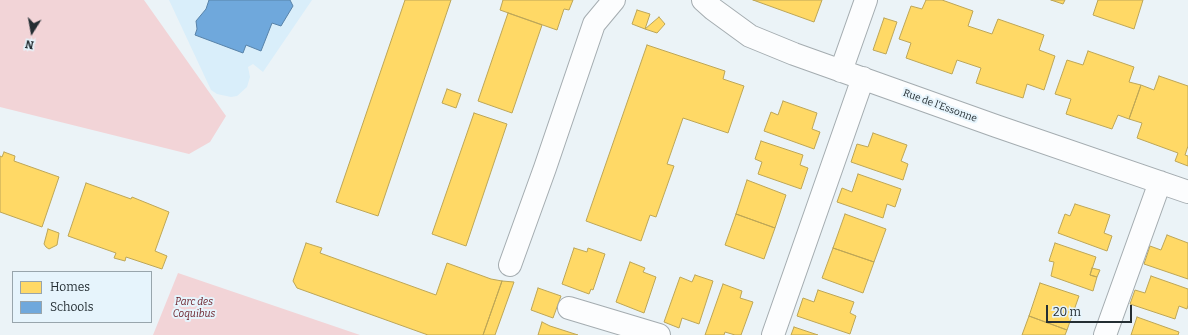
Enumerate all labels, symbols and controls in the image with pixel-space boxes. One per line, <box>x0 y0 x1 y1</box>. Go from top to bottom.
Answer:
north arrow <box>12 12 52 52</box>
text: N <box>24 37 35 51</box>
street label: Rue de l'Essonne <box>901 87 979 125</box>
legend <box>12 271 152 323</box>
text: Homes <box>50 280 90 294</box>
park label: Parc des Coquibus <box>173 296 215 320</box>
scale bar <box>1048 297 1134 323</box>
text: Schools <box>50 300 93 314</box>
text: 20 m <box>1053 305 1081 319</box>

